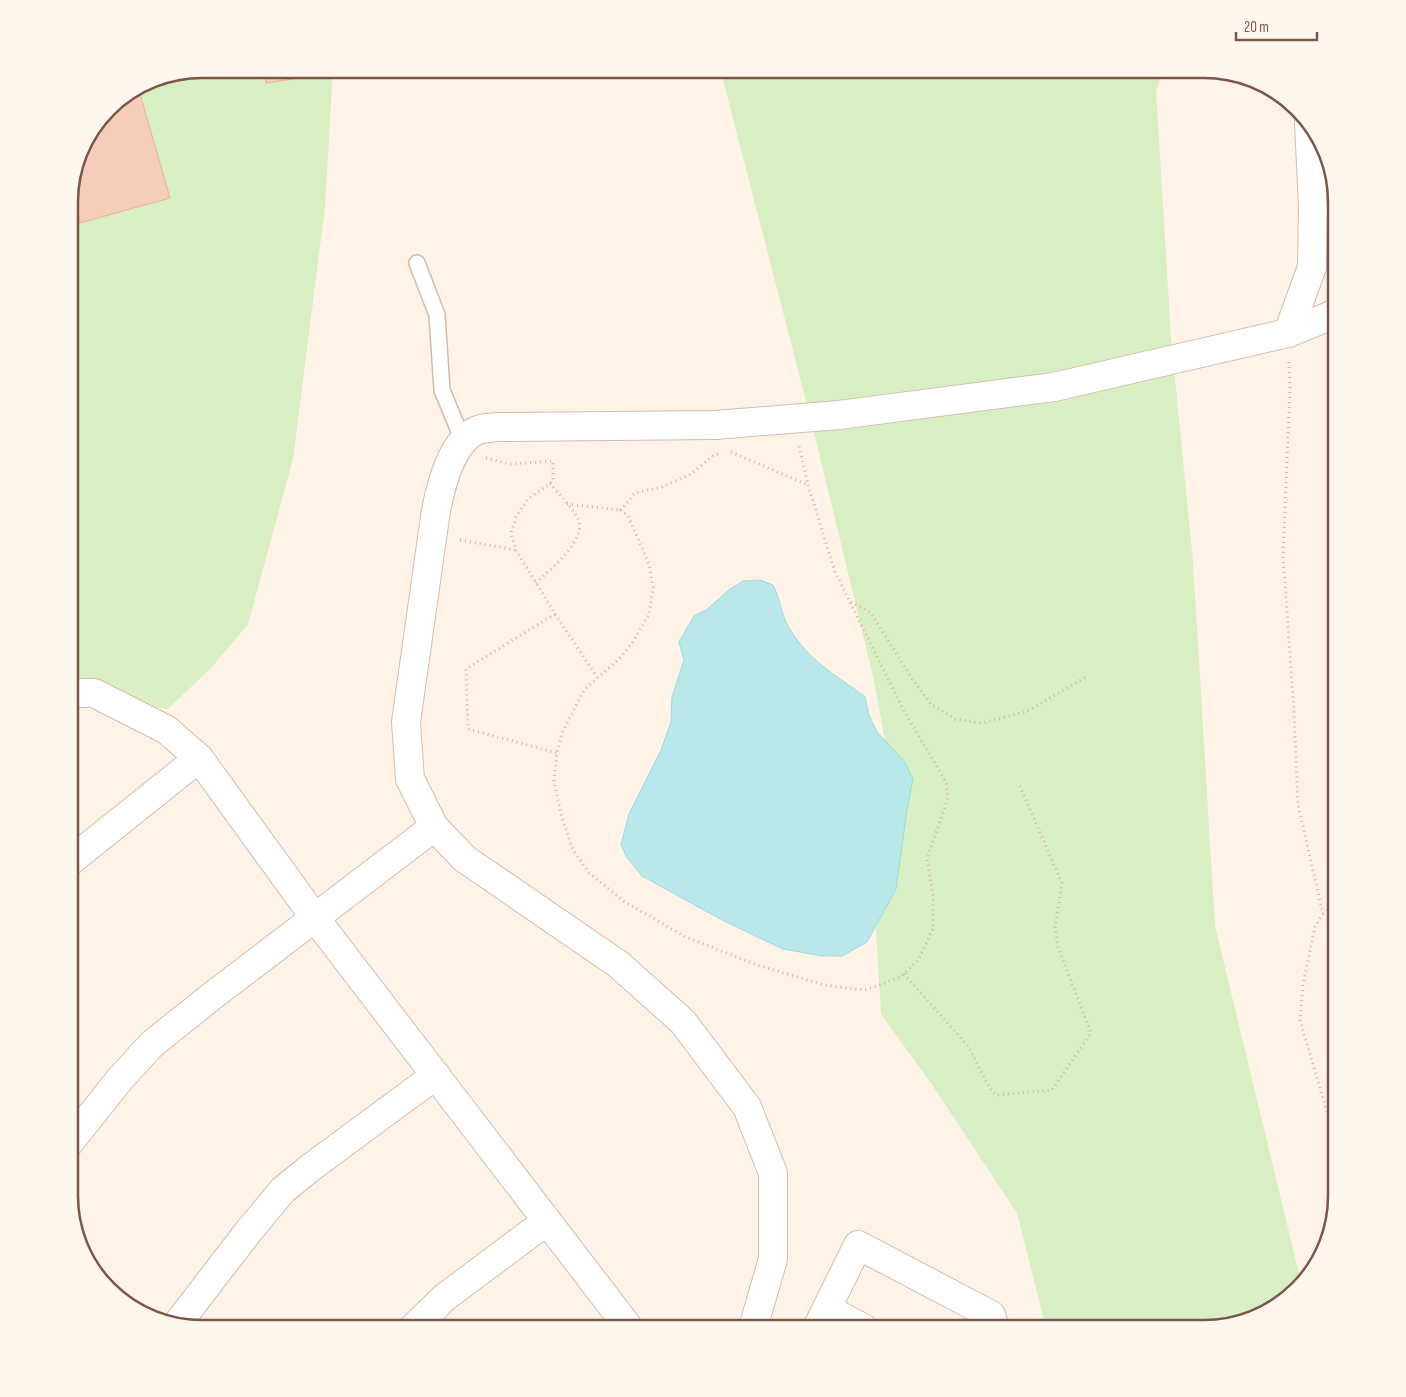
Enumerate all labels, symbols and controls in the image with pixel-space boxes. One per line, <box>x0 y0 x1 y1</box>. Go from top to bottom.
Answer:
scale bar <box>1236 10 1317 42</box>
text: 20 m <box>1244 18 1269 37</box>

